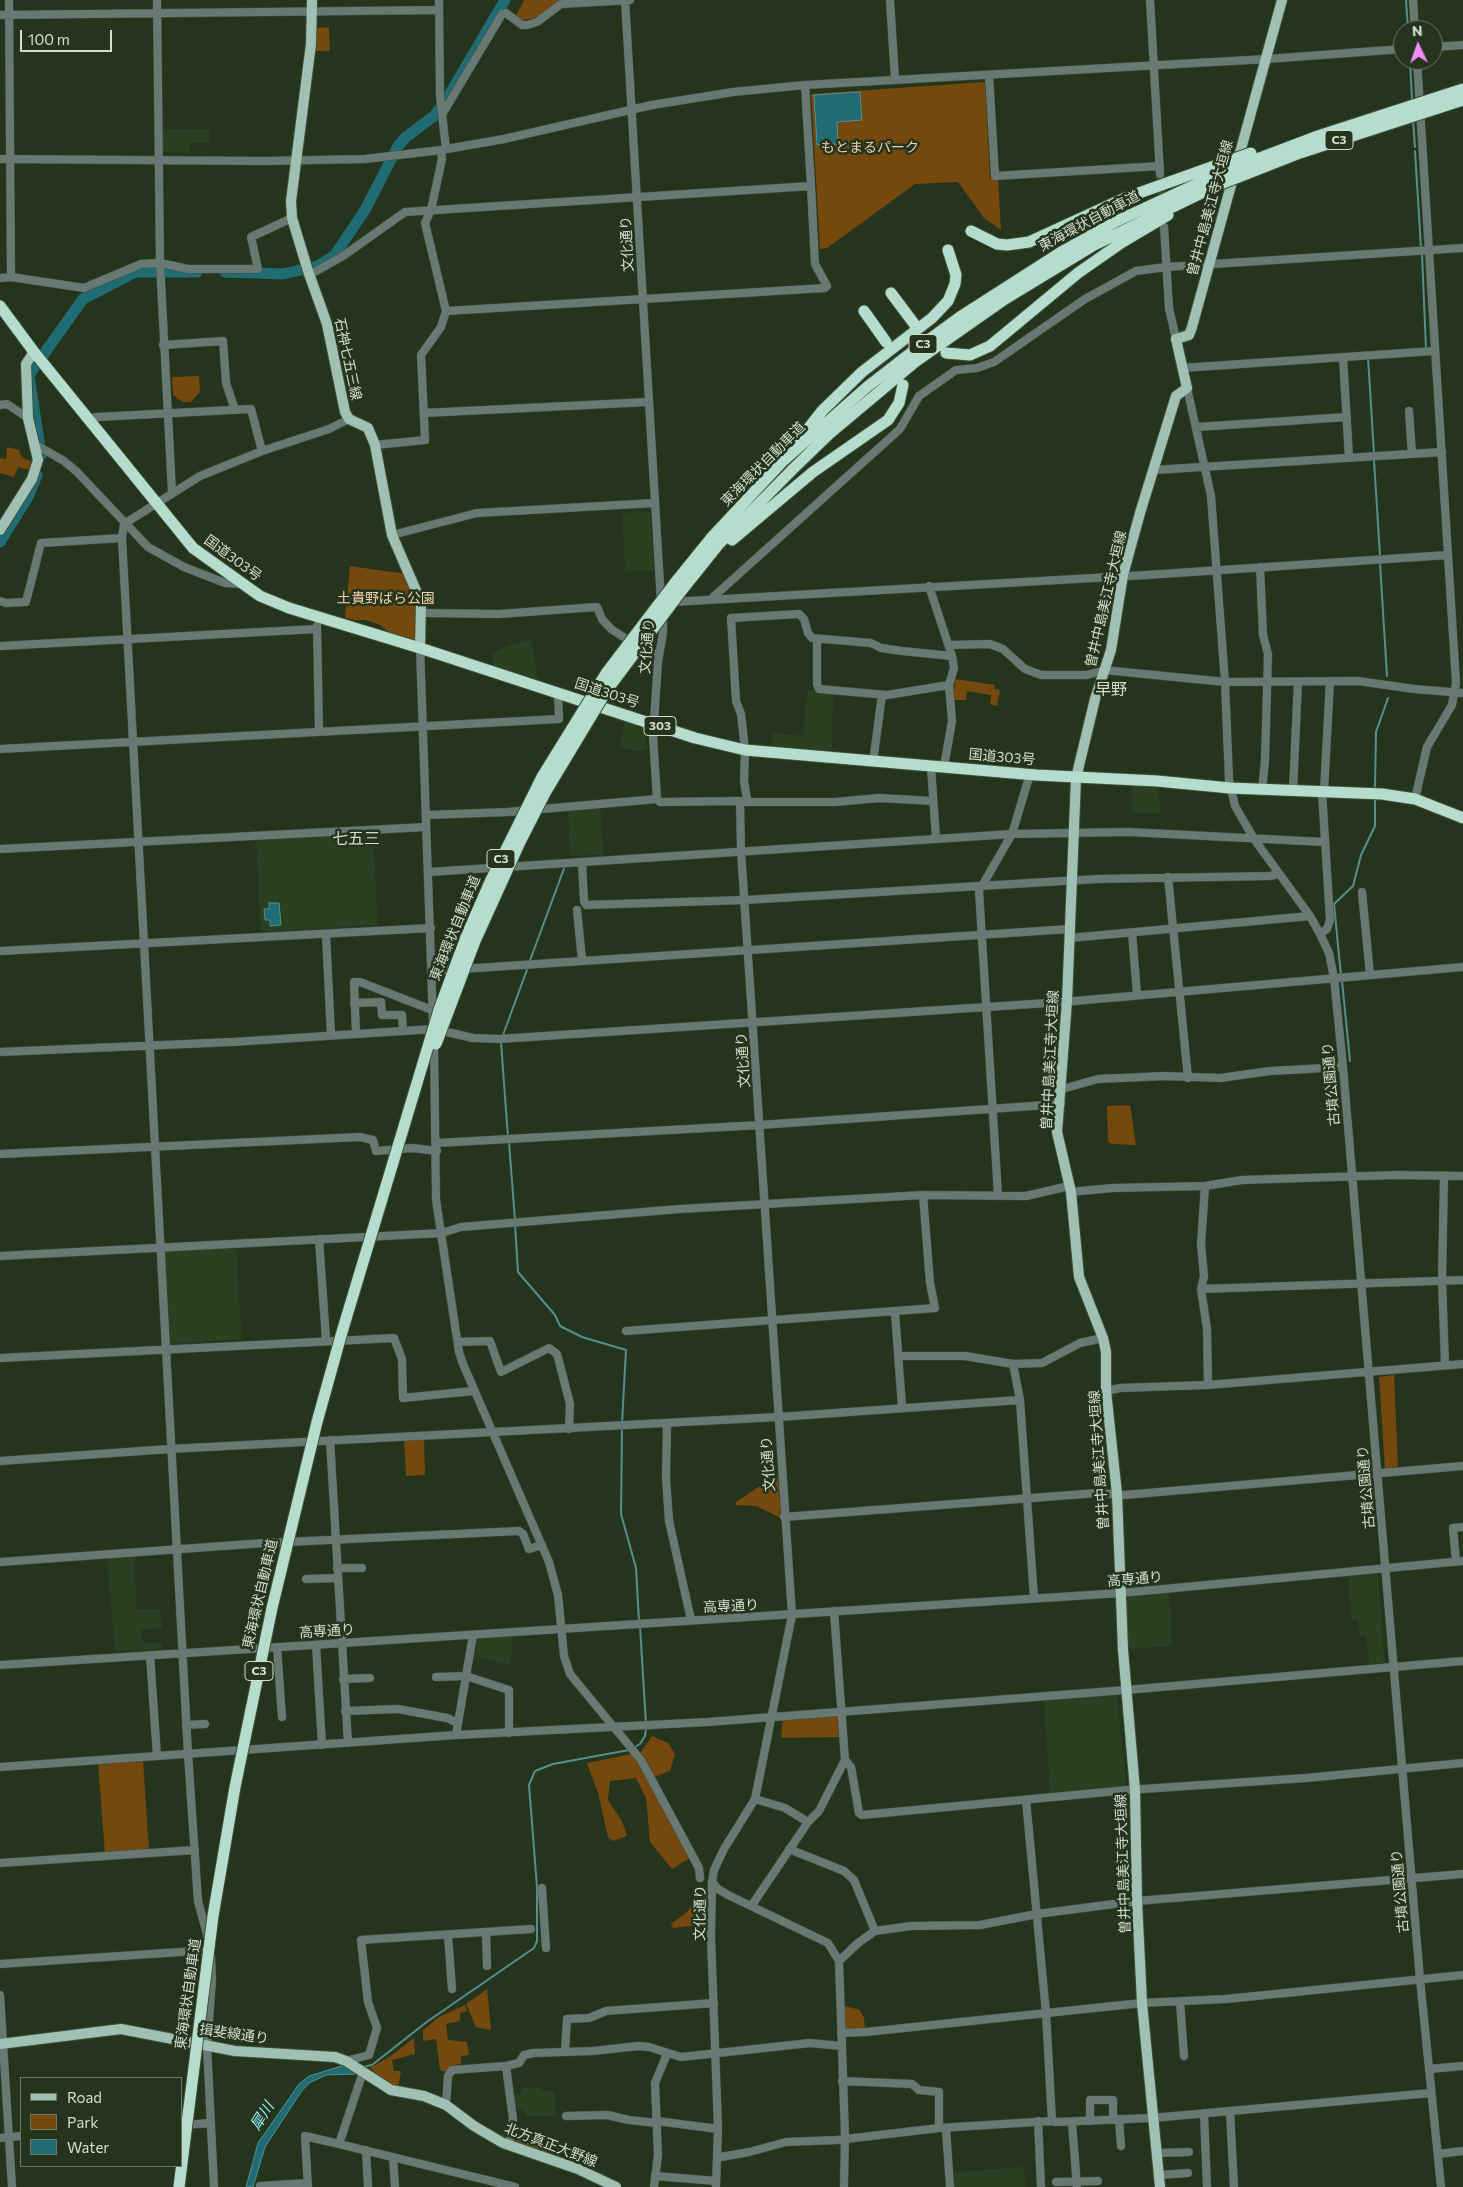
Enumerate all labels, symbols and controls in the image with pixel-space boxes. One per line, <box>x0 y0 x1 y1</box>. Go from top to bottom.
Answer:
scale bar <box>22 20 115 52</box>
north arrow <box>1393 20 1443 70</box>
text: N <box>1412 22 1423 39</box>
text: 100 m <box>28 30 70 48</box>
road number: C3 <box>1325 130 1353 150</box>
street label: 曽井中島美江寺大垣線 <box>1184 138 1236 278</box>
park label: もとまるパーク <box>821 139 919 155</box>
street label: 東海環状自動車道 <box>1036 187 1142 255</box>
street label: 文化通り <box>617 216 637 272</box>
street label: 石神七五三線 <box>331 316 365 402</box>
road number: C3 <box>909 334 937 354</box>
street label: 東海環状自動車道 <box>717 418 809 510</box>
street label: 曽井中島美江寺大垣線 <box>1082 529 1130 669</box>
street label: 国道303号 <box>201 531 265 585</box>
park label: 土貴野ばら公園 <box>337 590 435 606</box>
street label: 文化通り <box>636 617 658 675</box>
street label: 国道303号 <box>573 675 641 711</box>
district label: 早野 <box>1095 680 1127 700</box>
road number: 303 <box>644 716 676 736</box>
street label: 国道303号 <box>968 746 1036 768</box>
district label: 七五三 <box>332 829 380 849</box>
road number: C3 <box>487 850 515 869</box>
street label: 東海環状自動車道 <box>426 873 484 983</box>
street label: 曽井中島美江寺大垣線 <box>1038 990 1062 1130</box>
street label: 文化通り <box>733 1031 753 1089</box>
street label: 古墳公園通り <box>1319 1041 1343 1127</box>
street label: 曽井中島美江寺大垣線 <box>1086 1390 1112 1530</box>
street label: 文化通り <box>758 1435 778 1493</box>
street label: 古墳公園通り <box>1354 1444 1378 1530</box>
street label: 東海環状自動車道 <box>239 1538 281 1650</box>
street label: 高専通り <box>1106 1568 1164 1590</box>
street label: 高専通り <box>703 1596 759 1616</box>
street label: 高専通り <box>298 1621 356 1641</box>
road number: C3 <box>245 1662 273 1680</box>
street label: 曽井中島美江寺大垣線 <box>1112 1794 1134 1934</box>
street label: 古墳公園通り <box>1388 1848 1412 1934</box>
street label: 文化通り <box>691 1885 709 1941</box>
street label: 東海環状自動車道 <box>172 1937 204 2051</box>
street label: 揖斐線通り <box>198 2021 270 2047</box>
legend <box>20 2077 182 2167</box>
text: Road <box>67 2088 102 2106</box>
water label: 犀川 <box>246 2099 278 2133</box>
text: Park <box>67 2113 98 2131</box>
street label: 北方真正大野線 <box>502 2120 600 2170</box>
text: Water <box>67 2138 109 2156</box>

